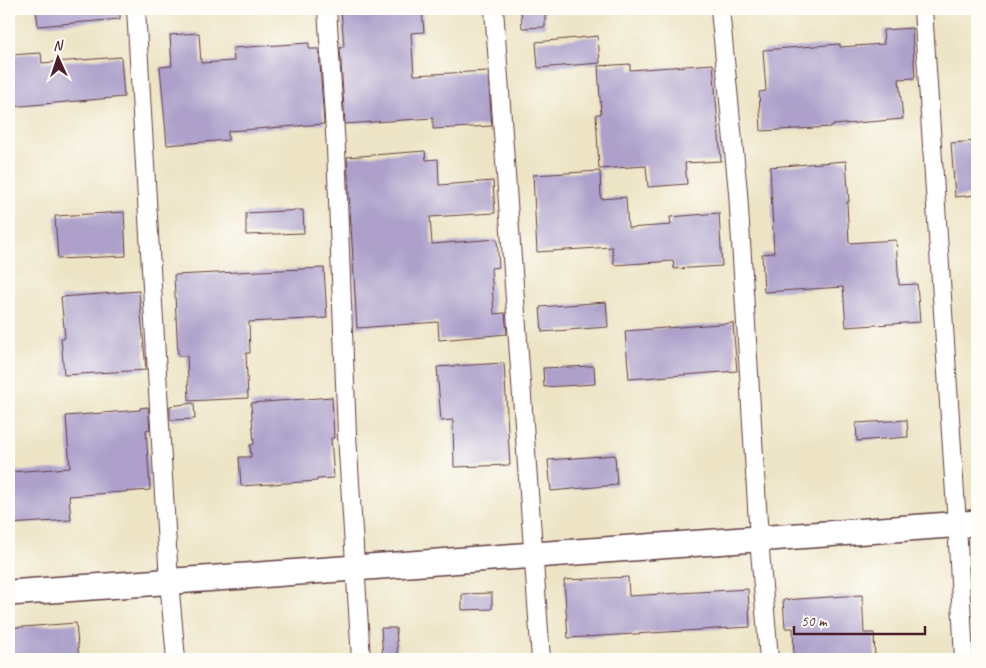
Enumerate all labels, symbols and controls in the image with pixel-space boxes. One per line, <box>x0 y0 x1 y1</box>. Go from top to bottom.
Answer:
north arrow <box>32 32 82 82</box>
text: N <box>53 37 64 54</box>
scale bar <box>794 603 925 635</box>
text: 50 m <box>801 612 828 631</box>

